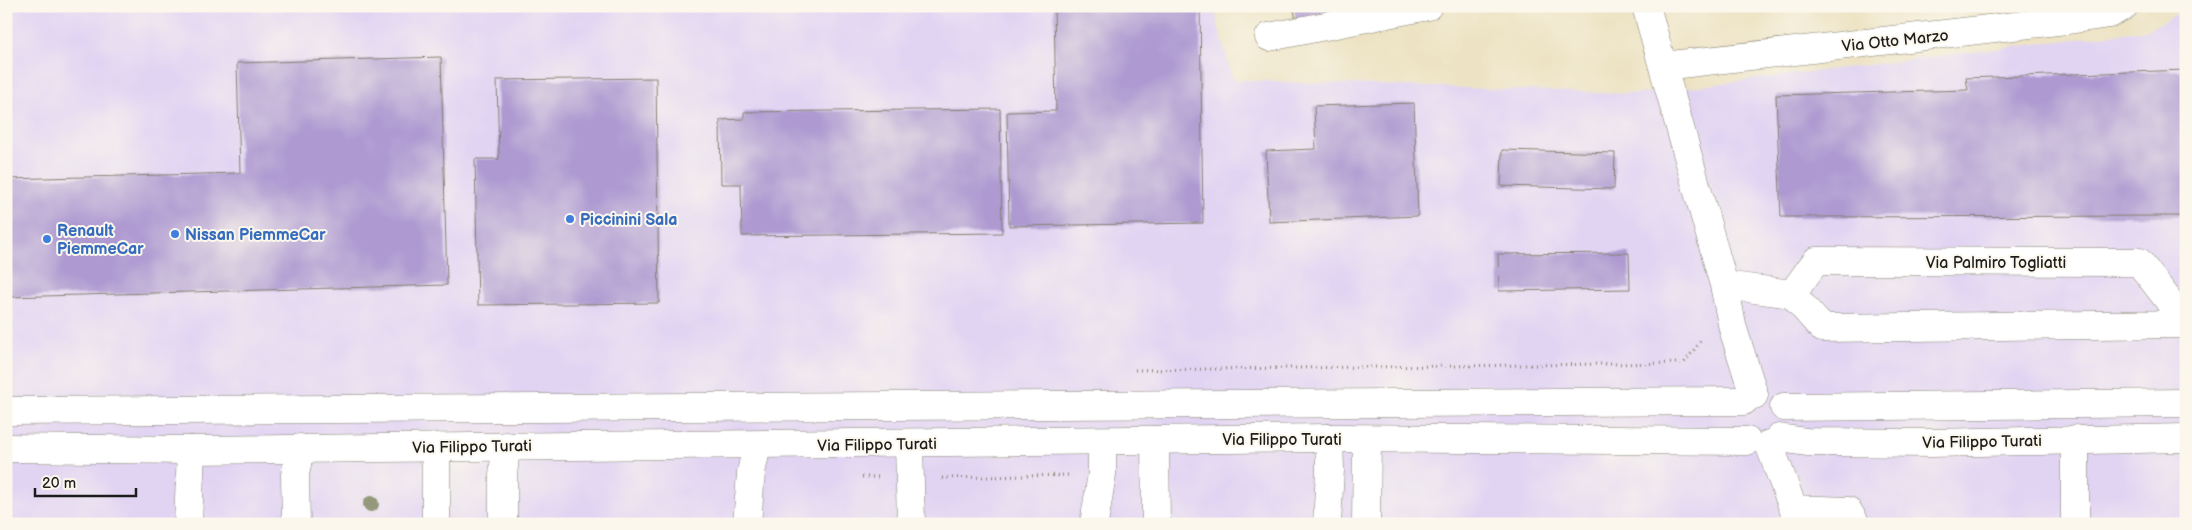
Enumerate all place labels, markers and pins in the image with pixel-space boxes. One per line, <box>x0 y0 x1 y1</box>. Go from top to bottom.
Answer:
place label: Piccinini Sala <box>580 211 677 230</box>
marker: Piccinini Sala <box>564 213 576 225</box>
place label: Renault PiemmeCar <box>57 222 144 259</box>
place label: Nissan PiemmeCar <box>185 226 326 245</box>
marker: Nissan PiemmeCar <box>169 228 181 240</box>
marker: Renault PiemmeCar <box>41 233 53 245</box>

